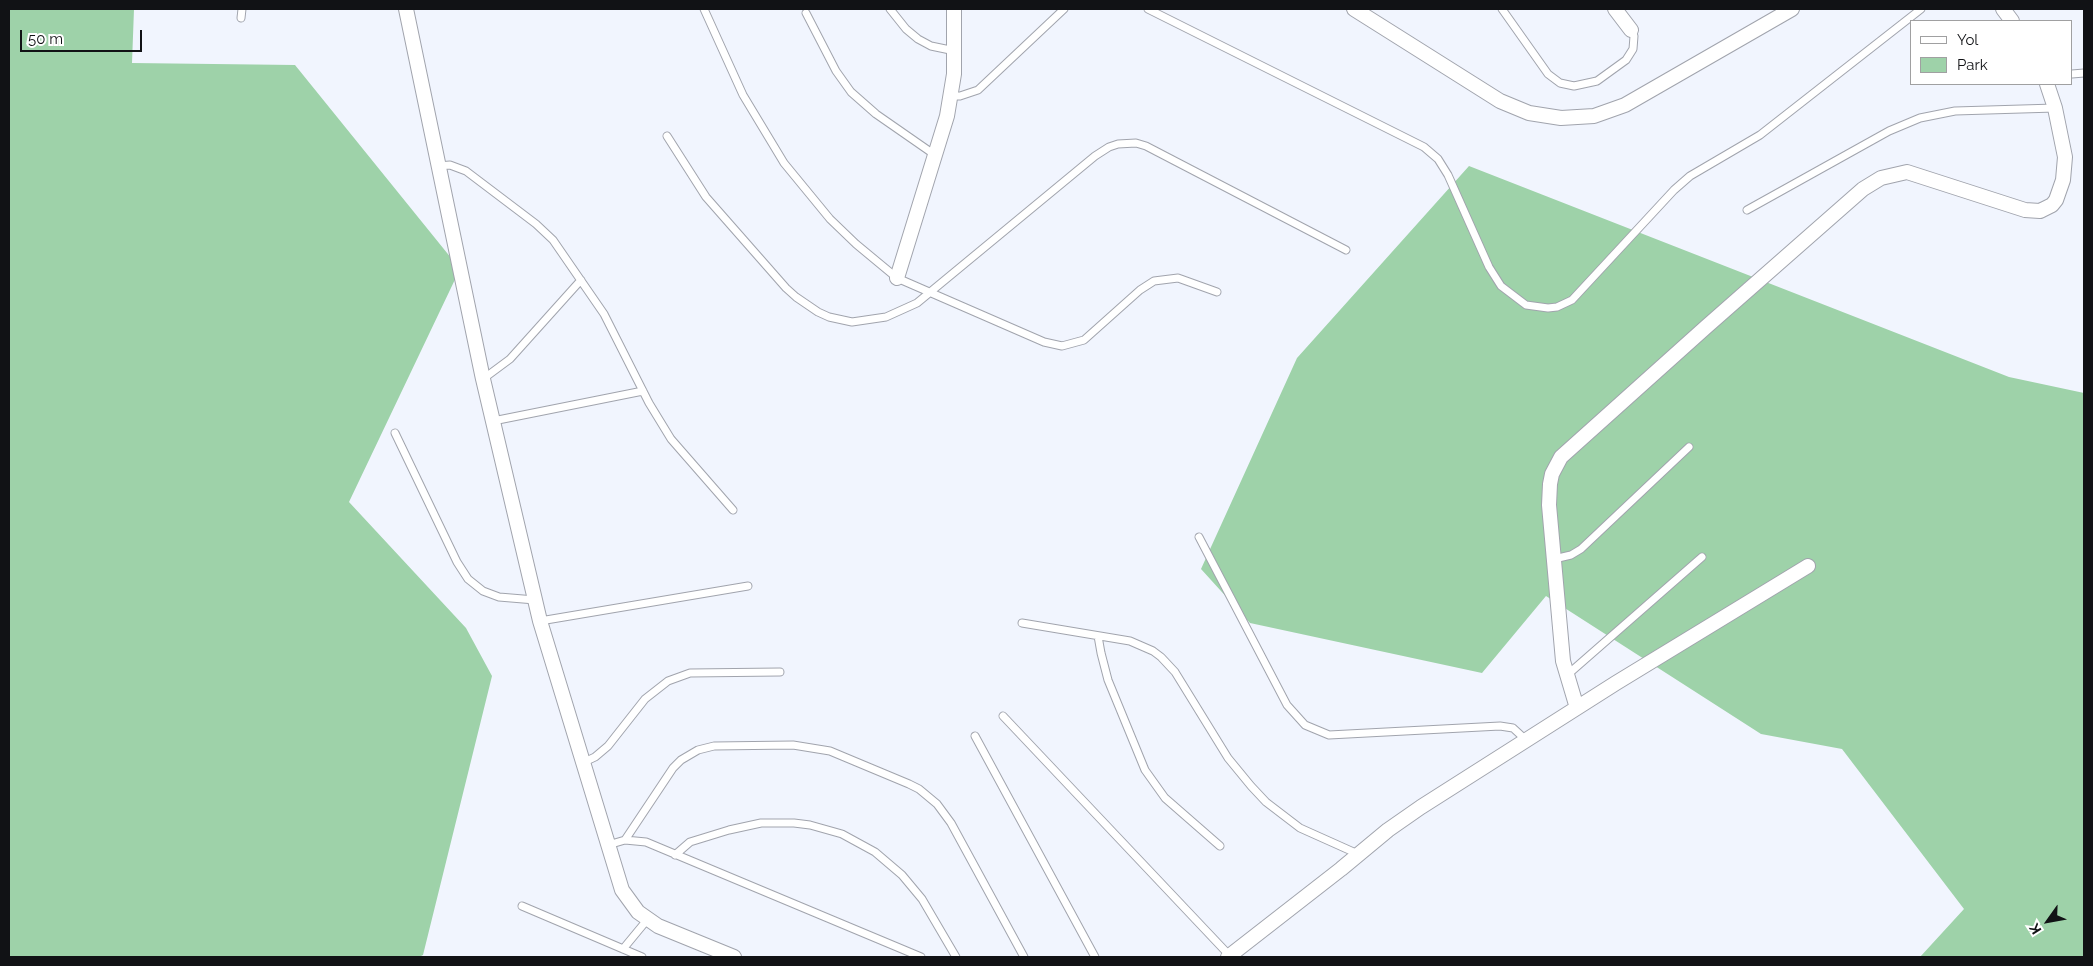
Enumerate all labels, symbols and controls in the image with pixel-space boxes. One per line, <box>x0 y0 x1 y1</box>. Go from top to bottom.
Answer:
scale bar <box>22 20 145 52</box>
legend <box>1910 20 2073 85</box>
text: 50 m <box>28 30 63 48</box>
text: Yol <box>1957 31 1978 49</box>
text: Park <box>1957 56 1988 74</box>
north arrow <box>2023 896 2073 946</box>
text: K <box>2026 921 2045 937</box>

